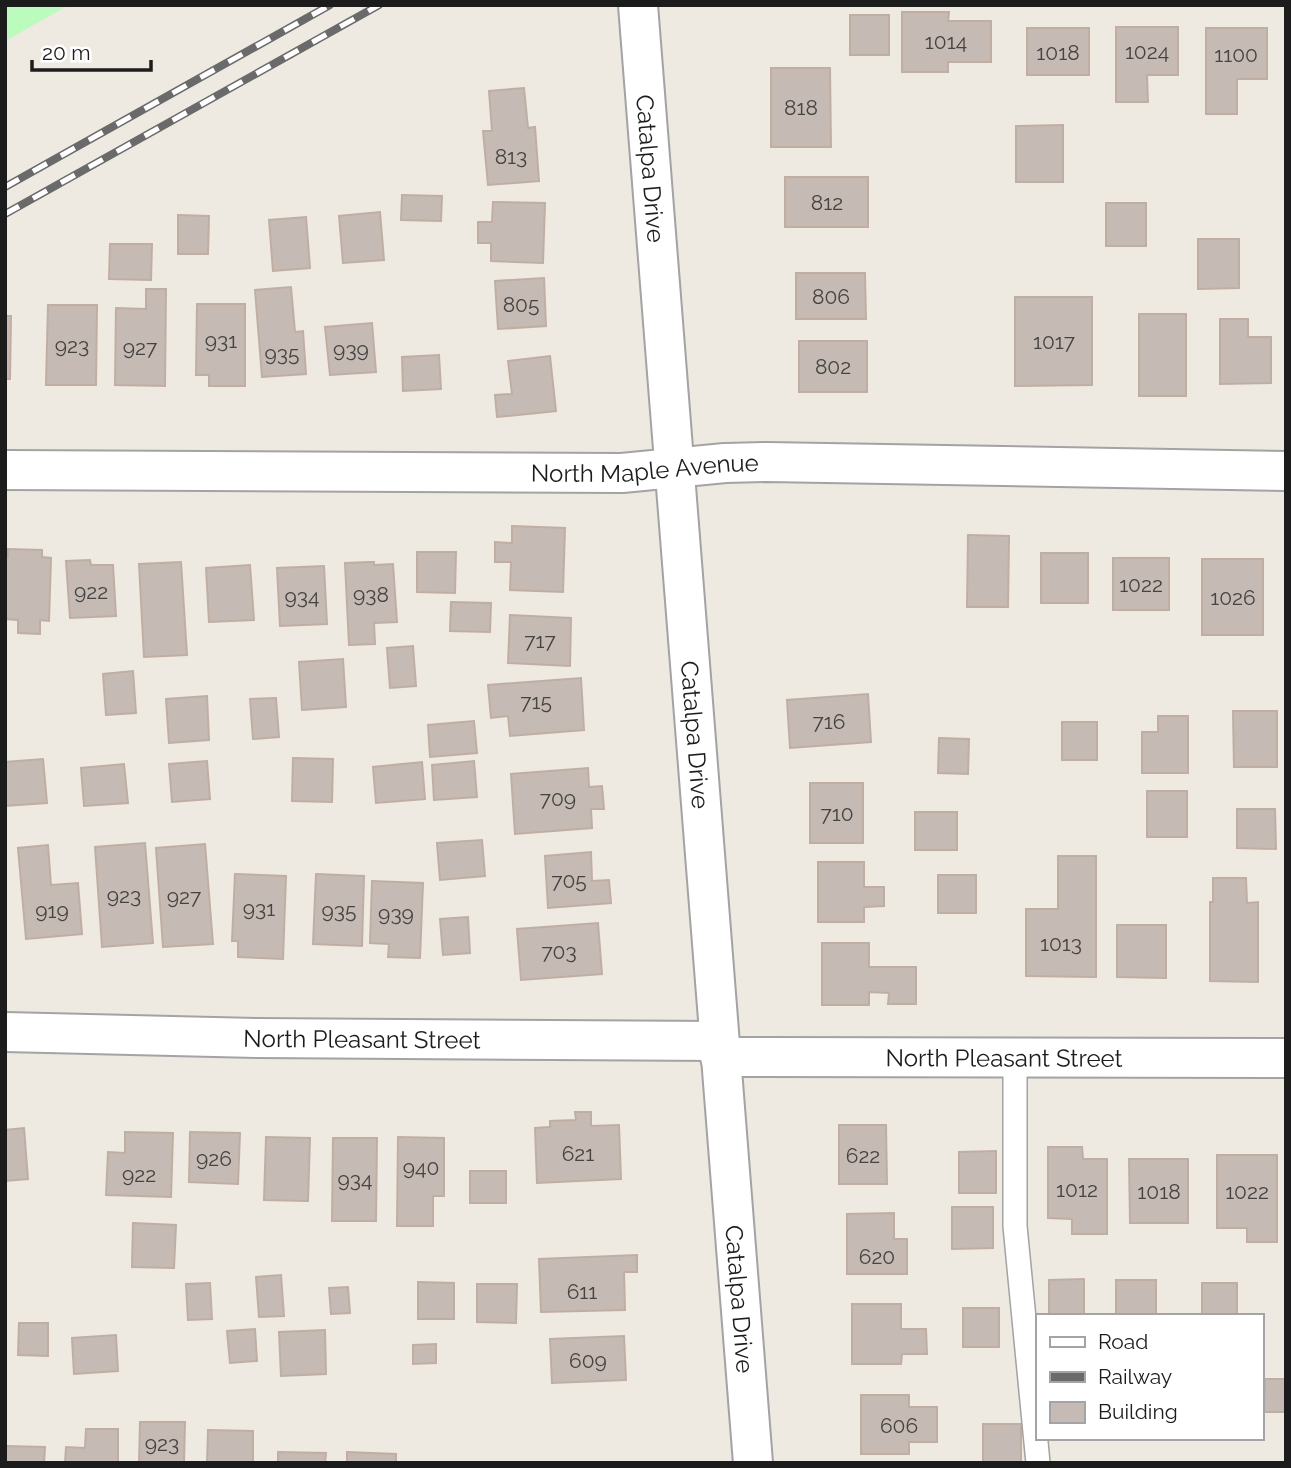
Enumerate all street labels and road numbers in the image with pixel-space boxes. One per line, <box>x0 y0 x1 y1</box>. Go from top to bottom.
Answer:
street label: Catalpa Drive <box>631 93 671 244</box>
street label: North Maple Avenue <box>531 448 759 488</box>
street label: Catalpa Drive <box>675 660 716 810</box>
street label: North Pleasant Street <box>243 1023 481 1054</box>
street label: North Pleasant Street <box>885 1043 1123 1072</box>
street label: Catalpa Drive <box>720 1224 760 1374</box>

